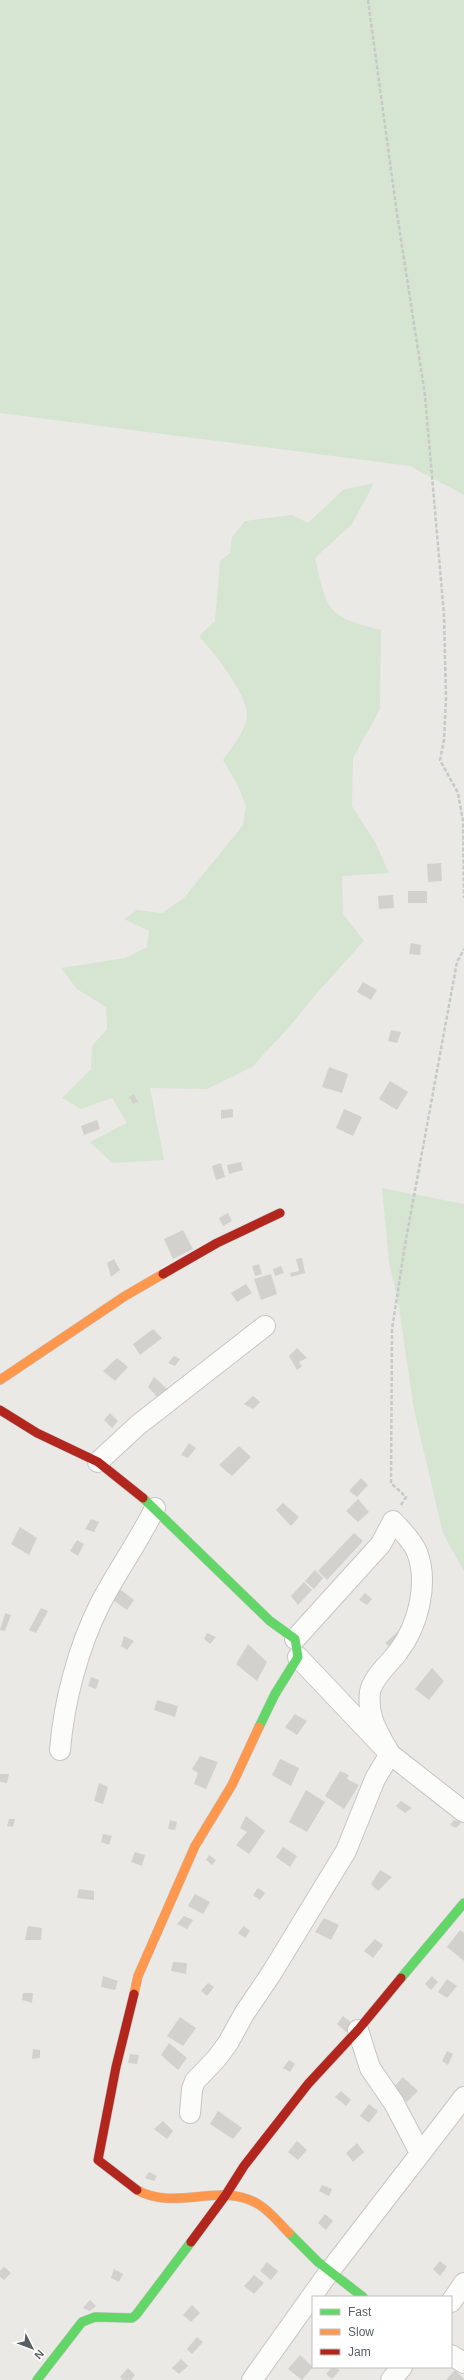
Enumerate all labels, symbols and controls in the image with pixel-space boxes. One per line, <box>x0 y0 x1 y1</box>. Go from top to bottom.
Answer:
legend <box>312 2296 452 2368</box>
text: Fast <box>348 2305 372 2319</box>
text: Slow <box>348 2325 374 2339</box>
north arrow <box>12 2328 52 2368</box>
text: Jam <box>348 2345 371 2359</box>
text: N <box>32 2348 47 2362</box>

